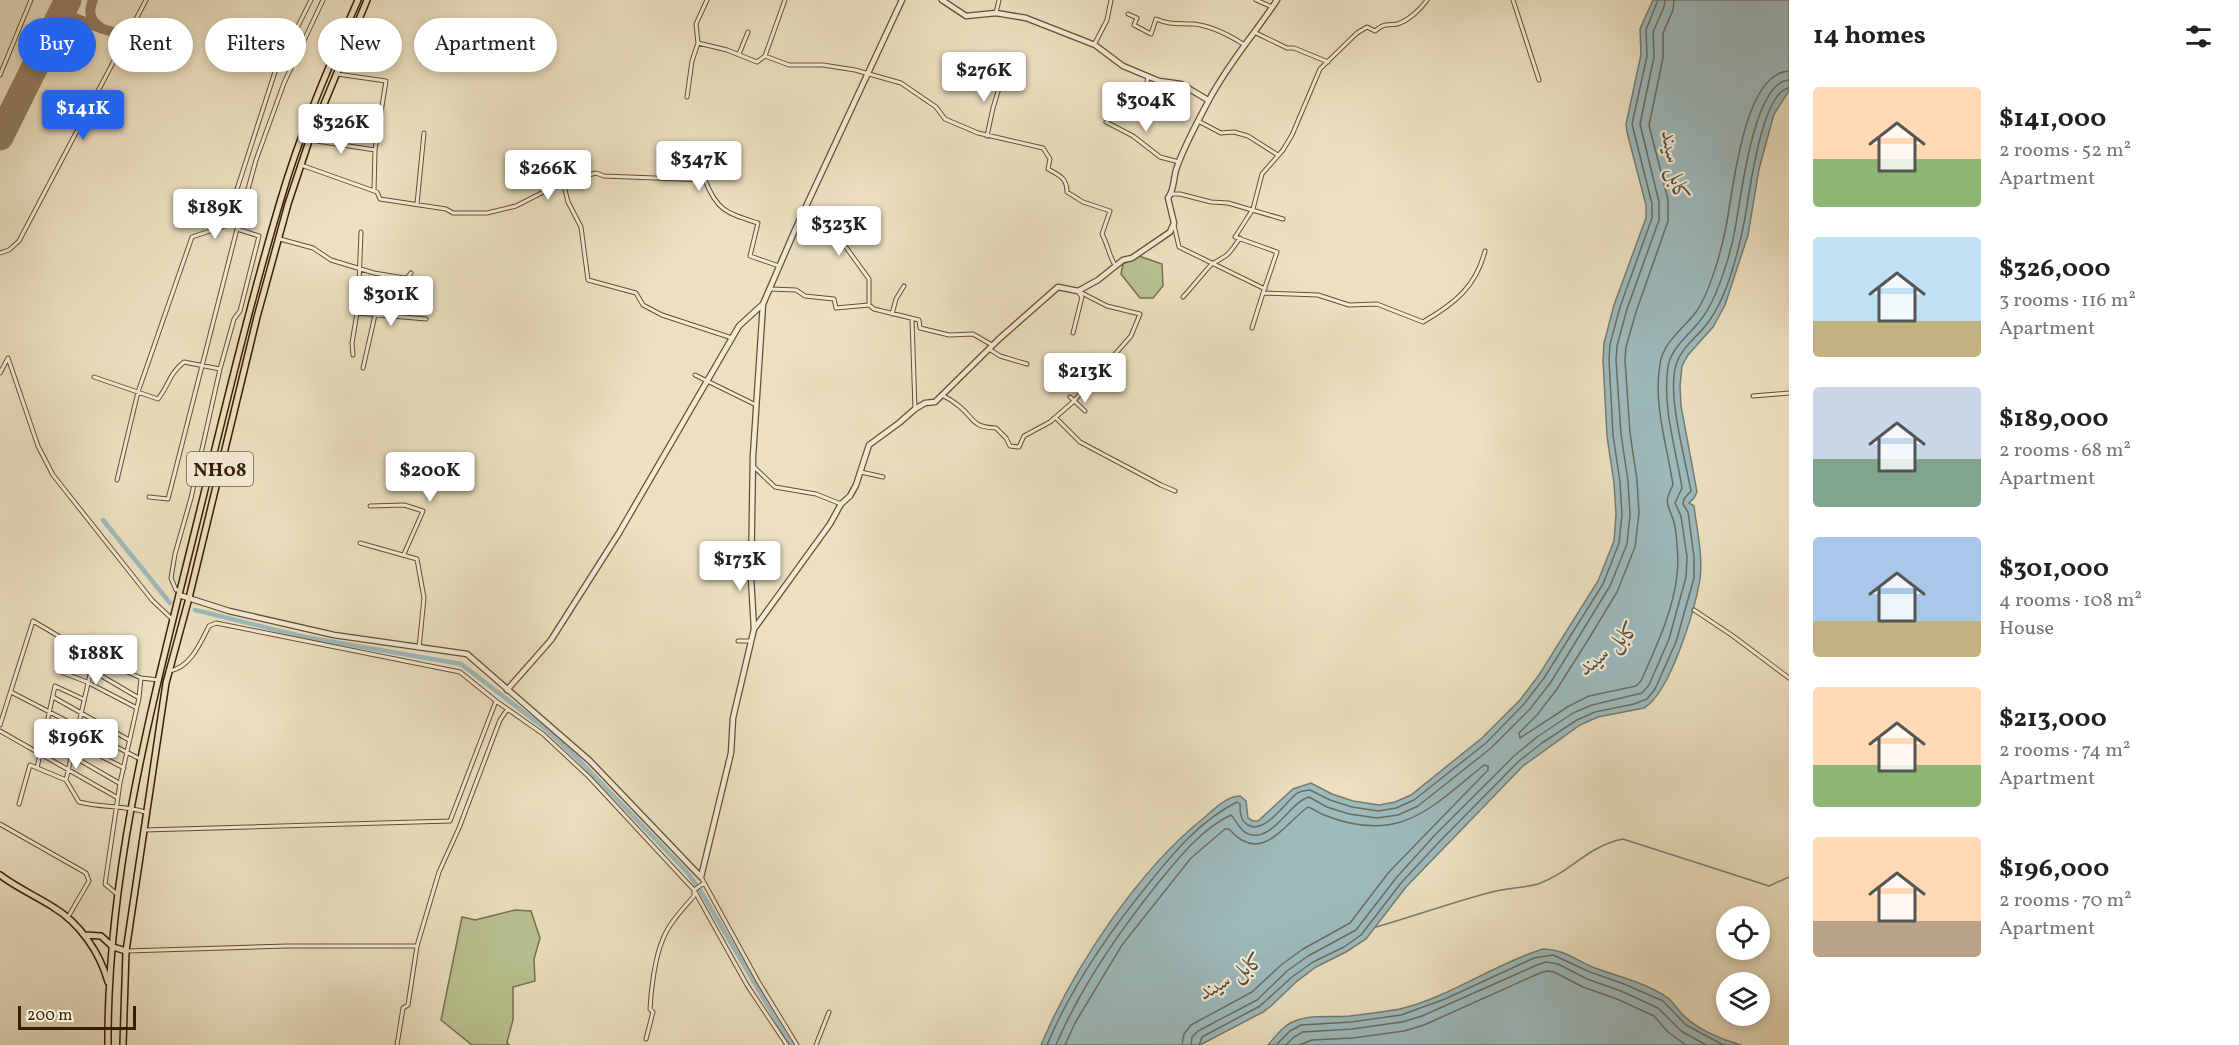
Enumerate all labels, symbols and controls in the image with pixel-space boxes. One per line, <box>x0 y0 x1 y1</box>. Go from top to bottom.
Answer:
chip: Buy <box>18 18 96 72</box>
chip: Rent <box>108 18 193 72</box>
chip: Filters <box>205 18 306 72</box>
chip: New <box>318 18 402 72</box>
chip: Apartment <box>414 18 557 72</box>
text: 14 homes <box>1813 18 1926 54</box>
icon: filters <box>2182 20 2215 53</box>
pin: $276K <box>942 52 1026 103</box>
text: $276K <box>956 57 1012 85</box>
pin: $304K <box>1104 82 1188 133</box>
text: $304K <box>1116 87 1176 115</box>
pin: $141K <box>41 90 125 141</box>
text: $141K <box>56 95 110 123</box>
text: $141,000 <box>1999 101 2106 137</box>
pin: $326K <box>299 104 383 155</box>
text: $326K <box>312 109 370 137</box>
icon: home <box>1861 111 1933 183</box>
water label: کابل سيند <box>1651 128 1696 205</box>
text: 2 rooms · 52 m² <box>1999 137 2131 165</box>
pin: $347K <box>657 141 741 192</box>
text: $347K <box>670 146 728 174</box>
pin: $266K <box>506 150 590 201</box>
text: $266K <box>519 155 577 183</box>
text: Apartment <box>1999 165 2095 193</box>
pin: $189K <box>173 189 257 240</box>
text: $189K <box>187 194 243 222</box>
pin: $323K <box>797 206 881 257</box>
text: $323K <box>811 211 867 239</box>
text: $326,000 <box>1999 251 2111 287</box>
icon: home <box>1861 261 1933 333</box>
pin: $301K <box>349 276 433 327</box>
text: $301K <box>363 281 419 309</box>
text: 3 rooms · 116 m² <box>1999 287 2136 315</box>
text: Apartment <box>1999 315 2095 343</box>
pin: $213K <box>1043 353 1127 404</box>
text: $213K <box>1058 358 1112 386</box>
text: $189,000 <box>1999 401 2109 437</box>
icon: home <box>1861 411 1933 483</box>
text: 2 rooms · 68 m² <box>1999 437 2131 465</box>
road number: NH08 <box>187 452 253 486</box>
pin: $200K <box>388 452 472 503</box>
text: $200K <box>400 457 460 485</box>
text: Apartment <box>1999 465 2095 493</box>
pin: $173K <box>698 541 782 592</box>
text: $173K <box>713 546 767 574</box>
text: $301,000 <box>1999 551 2109 587</box>
icon: home <box>1861 561 1933 633</box>
text: 4 rooms · 108 m² <box>1999 587 2142 615</box>
water label: کابل سيند <box>1572 614 1648 684</box>
text: House <box>1999 615 2054 643</box>
pin: $188K <box>54 635 138 686</box>
text: $188K <box>68 640 124 668</box>
text: $213,000 <box>1999 701 2107 737</box>
icon: home <box>1861 711 1933 783</box>
pin: $196K <box>34 719 118 770</box>
text: $196K <box>48 724 104 752</box>
text: 2 rooms · 74 m² <box>1999 737 2130 765</box>
text: Apartment <box>1999 765 2095 793</box>
text: $196,000 <box>1999 851 2109 887</box>
icon: home <box>1861 861 1933 933</box>
text: 2 rooms · 70 m² <box>1999 887 2132 915</box>
map controls <box>1716 906 1770 1026</box>
button: locate <box>1716 906 1770 960</box>
text: Apartment <box>1999 915 2095 943</box>
water label: کابل سيند <box>1193 945 1272 1009</box>
button: layers <box>1716 972 1770 1026</box>
scale bar <box>18 1003 136 1030</box>
text: 200 m <box>27 1005 72 1027</box>

